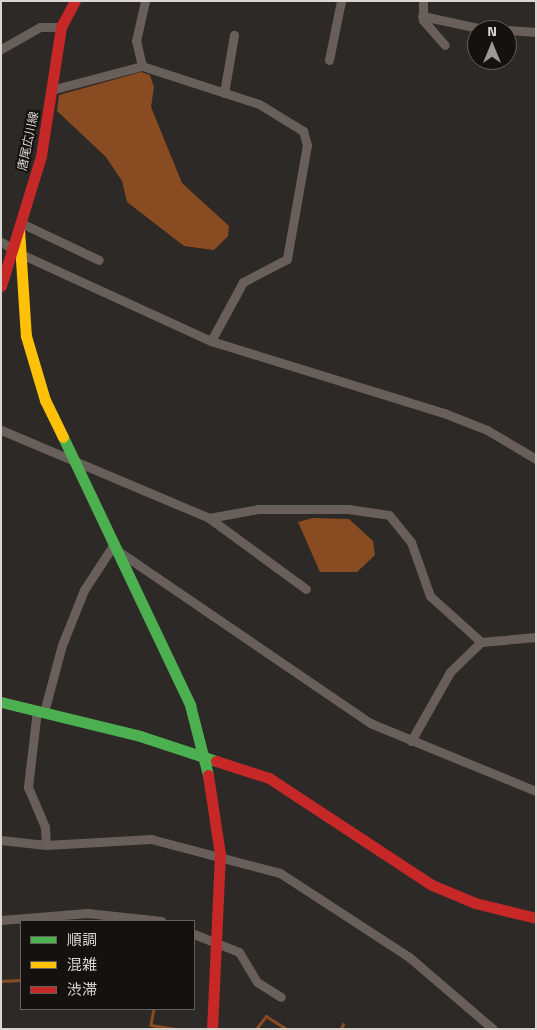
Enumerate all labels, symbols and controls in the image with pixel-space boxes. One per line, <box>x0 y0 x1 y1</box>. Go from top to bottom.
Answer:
north arrow <box>467 20 517 70</box>
text: N <box>487 20 497 41</box>
street label: 唐尾広川線 <box>15 110 41 172</box>
legend <box>20 920 195 1010</box>
text: 順調 <box>67 928 97 951</box>
text: 混雑 <box>67 953 97 976</box>
text: 渋滞 <box>67 978 97 1001</box>

